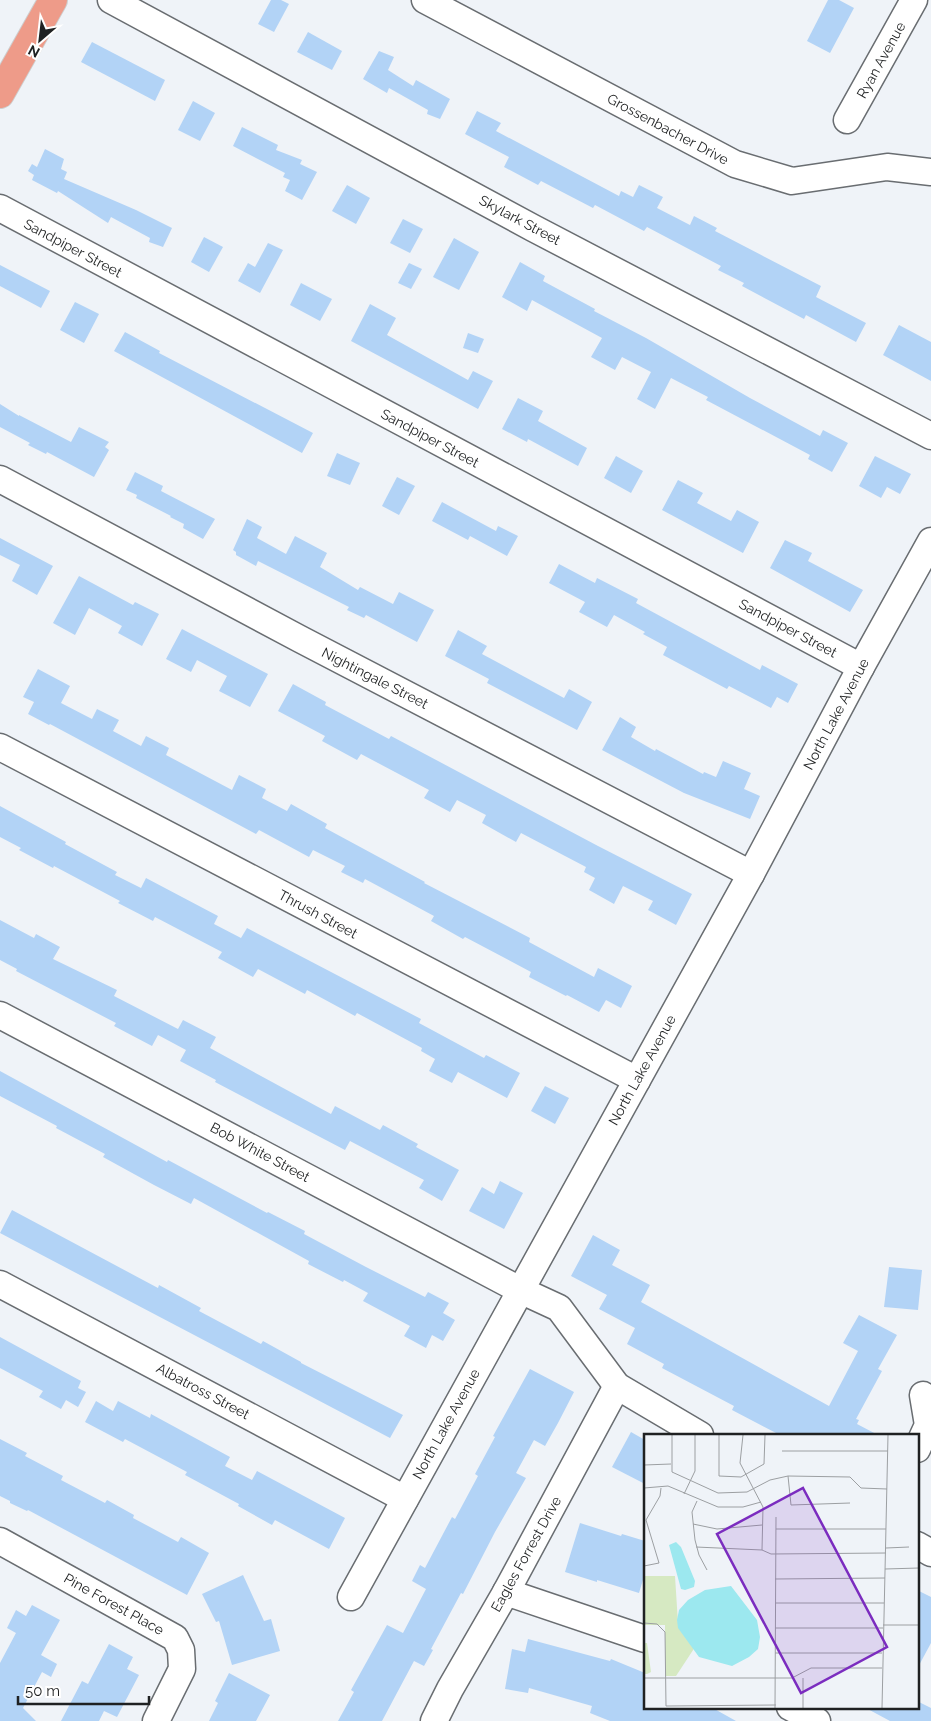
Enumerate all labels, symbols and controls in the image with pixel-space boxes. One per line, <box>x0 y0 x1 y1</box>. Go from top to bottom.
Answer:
north arrow <box>15 15 65 65</box>
street label: Ryan Avenue <box>853 19 909 101</box>
text: N <box>25 42 42 61</box>
street label: Grossenbacher Drive <box>605 90 731 168</box>
street label: Skylark Street <box>477 192 564 248</box>
street label: Sandpiper Street <box>21 215 125 281</box>
street label: Sandpiper Street <box>378 405 482 471</box>
street label: Sandpiper Street <box>736 595 840 661</box>
street label: Nightingale Street <box>319 644 431 712</box>
street label: North Lake Avenue <box>800 656 872 772</box>
street label: Thrush Street <box>276 886 361 942</box>
street label: North Lake Avenue <box>605 1012 679 1128</box>
street label: Bob White Street <box>208 1119 313 1185</box>
street label: Albatross Street <box>154 1360 253 1422</box>
street label: North Lake Avenue <box>409 1366 483 1482</box>
inset map <box>644 1434 918 1708</box>
street label: Eagles Forrest Drive <box>488 1493 564 1615</box>
street label: Pine Forest Place <box>61 1570 167 1638</box>
scale bar <box>18 1674 149 1706</box>
text: 50 m <box>25 1682 60 1700</box>

